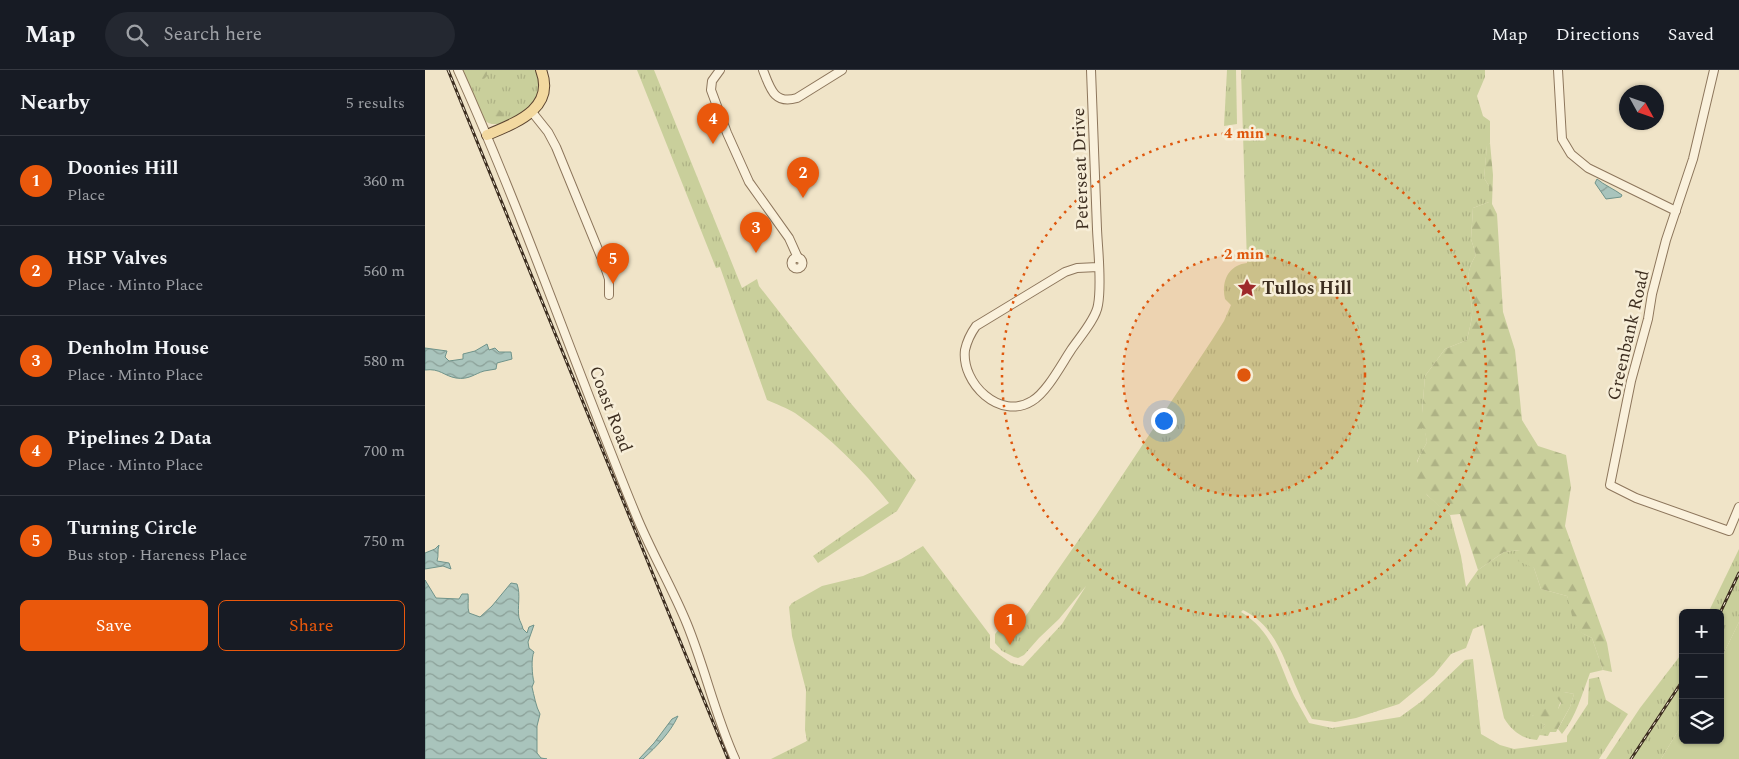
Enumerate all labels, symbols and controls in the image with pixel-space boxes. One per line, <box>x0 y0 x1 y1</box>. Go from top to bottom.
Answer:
search box <box>105 12 455 57</box>
text: Map <box>25 17 75 53</box>
text: Search here <box>163 20 262 49</box>
icon: search <box>123 21 151 49</box>
text: Map <box>1492 21 1528 48</box>
text: Directions <box>1556 21 1640 48</box>
text: Saved <box>1668 21 1714 48</box>
north arrow <box>1619 85 1664 130</box>
text: Nearby <box>20 87 90 119</box>
text: 5 results <box>346 91 405 115</box>
pin: 4 <box>697 103 729 144</box>
street label: Peterseat Drive <box>1065 107 1096 231</box>
text: 4 min <box>1224 122 1264 145</box>
text: Doonies Hill <box>67 154 179 183</box>
pin: 2 <box>787 157 819 198</box>
text: 1 <box>32 169 40 193</box>
text: 360 m <box>363 169 405 193</box>
text: Place <box>67 183 105 207</box>
pin: 3 <box>740 212 772 253</box>
pin: 5 <box>597 243 629 284</box>
text: 2 min <box>1224 243 1264 266</box>
text: HSP Valves <box>67 244 167 273</box>
text: 2 <box>32 259 40 283</box>
text: 560 m <box>363 259 405 283</box>
street label: Greenbank Road <box>1600 267 1657 403</box>
text: Place · Minto Place <box>67 273 203 297</box>
place label: Tullos Hill <box>1262 275 1352 302</box>
place icon: Tullos Hill <box>1236 277 1258 299</box>
text: Denholm House <box>67 334 209 363</box>
text: 3 <box>32 349 40 373</box>
text: 580 m <box>363 349 405 373</box>
street label: Coast Road <box>582 362 639 456</box>
text: Place · Minto Place <box>67 363 203 387</box>
centre of rings <box>1235 366 1253 384</box>
your location <box>1151 408 1177 434</box>
text: Pipelines 2 Data <box>67 424 212 453</box>
text: 4 <box>32 439 40 463</box>
text: 700 m <box>363 439 405 463</box>
text: Place · Minto Place <box>67 453 203 477</box>
text: Turning Circle <box>67 514 197 543</box>
text: 5 <box>32 529 40 553</box>
text: 750 m <box>363 529 405 553</box>
text: Bus stop · Hareness Place <box>67 543 247 567</box>
button: Save <box>20 600 208 651</box>
button: Share <box>218 600 405 651</box>
pin: 1 <box>994 604 1026 645</box>
map controls <box>1679 609 1724 744</box>
button: + <box>1679 609 1724 654</box>
button: − <box>1679 654 1724 699</box>
button: layers <box>1679 699 1724 744</box>

